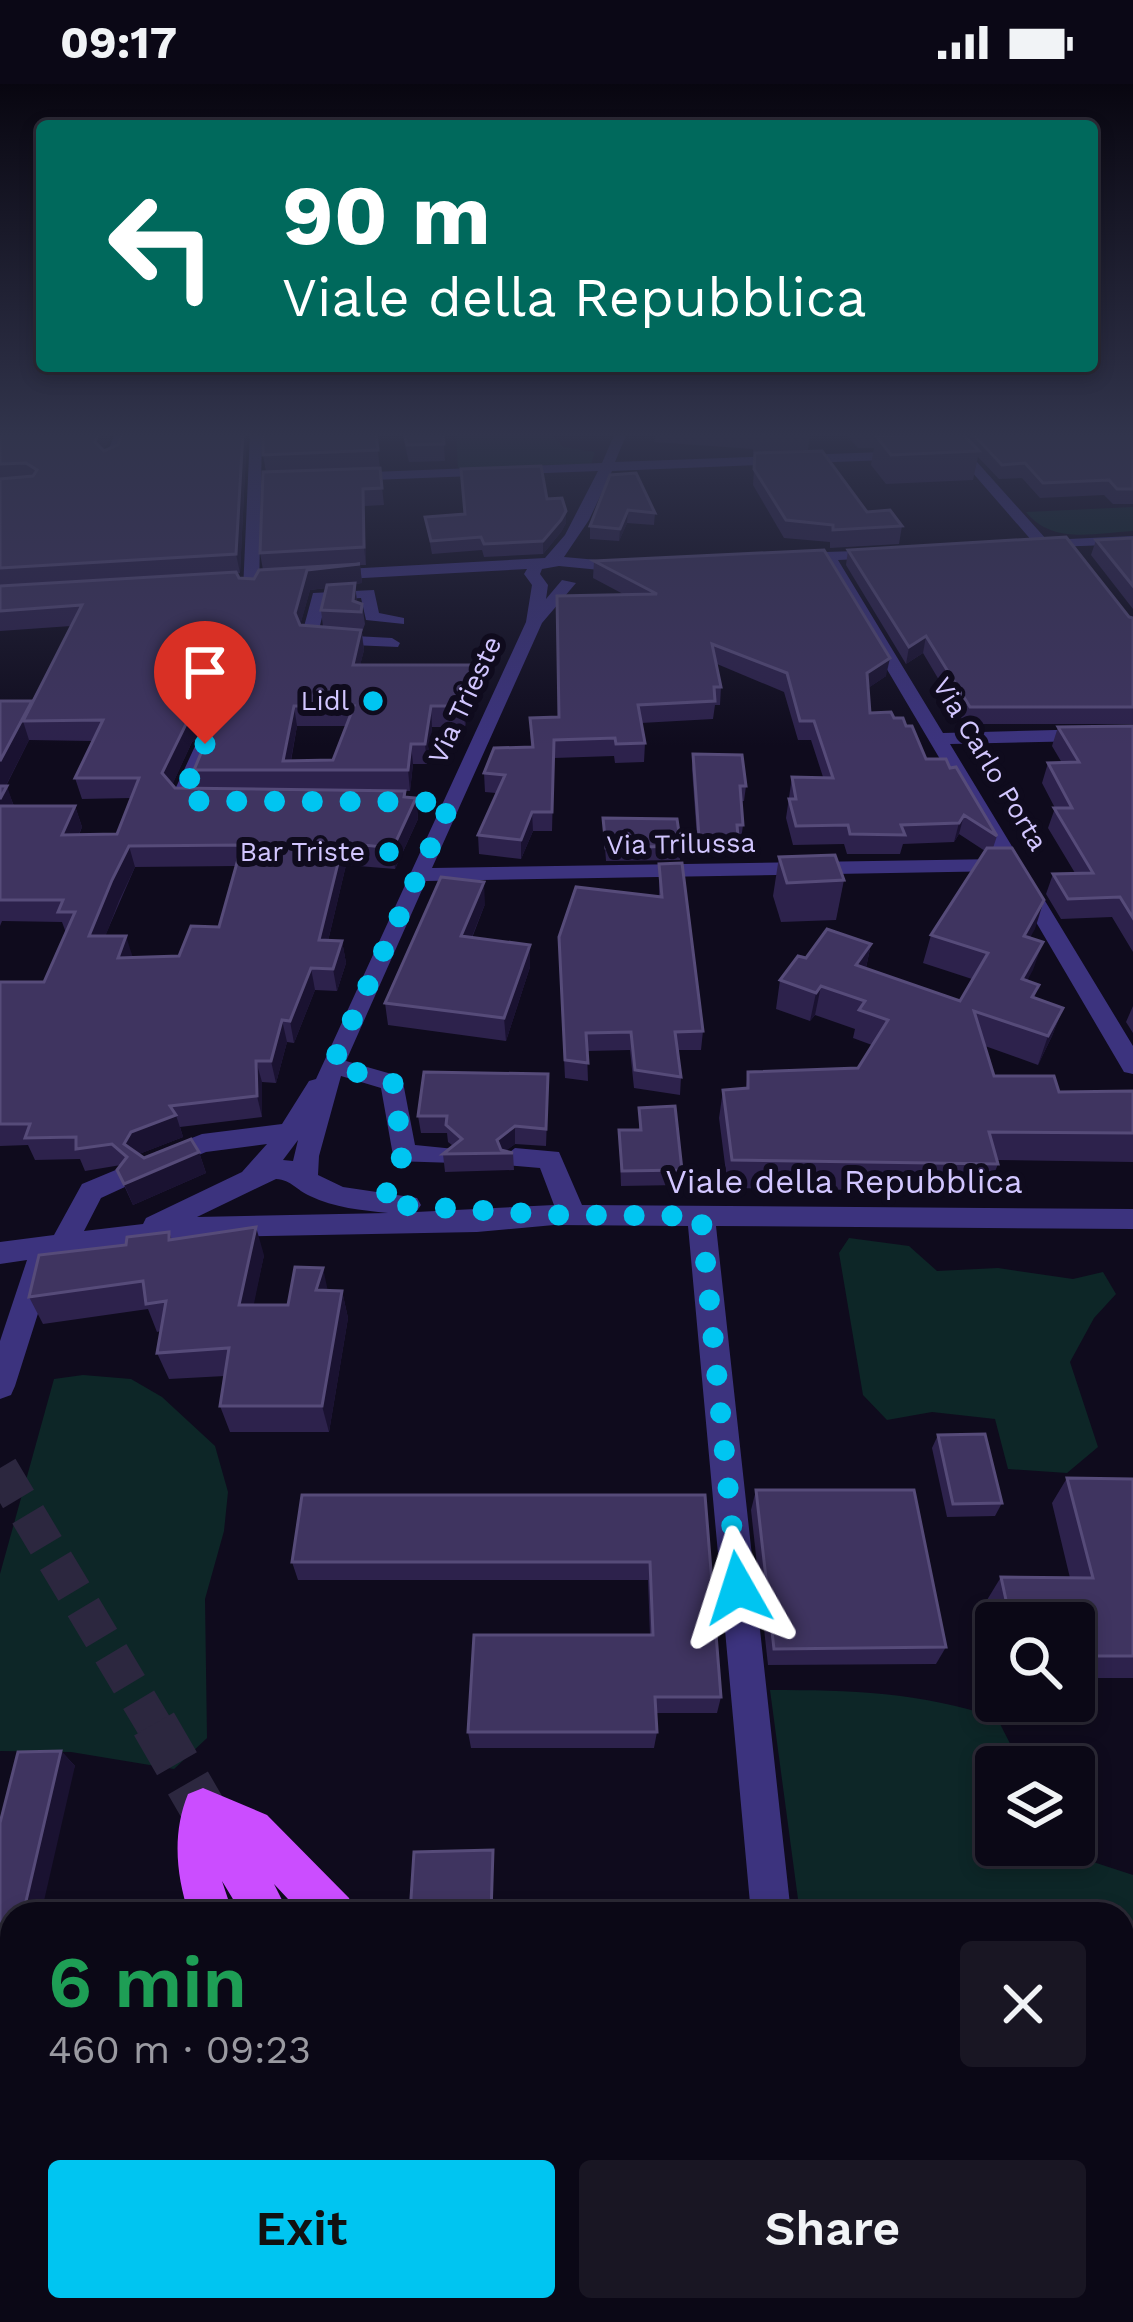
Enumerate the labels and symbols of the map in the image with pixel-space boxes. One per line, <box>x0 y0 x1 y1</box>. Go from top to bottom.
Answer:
pin <box>154 621 256 744</box>
street label: Via Trieste <box>422 631 508 769</box>
street label: Via Carlo Porta <box>926 672 1054 856</box>
place label: Lidl <box>300 685 349 717</box>
marker: Lidl <box>360 688 386 714</box>
street label: Via Trilussa <box>606 827 756 861</box>
place label: Bar Triste <box>239 836 365 868</box>
marker: Bar Triste <box>376 839 402 865</box>
street label: Viale della Repubblica <box>665 1162 1023 1201</box>
position arrow <box>675 1525 801 1651</box>

